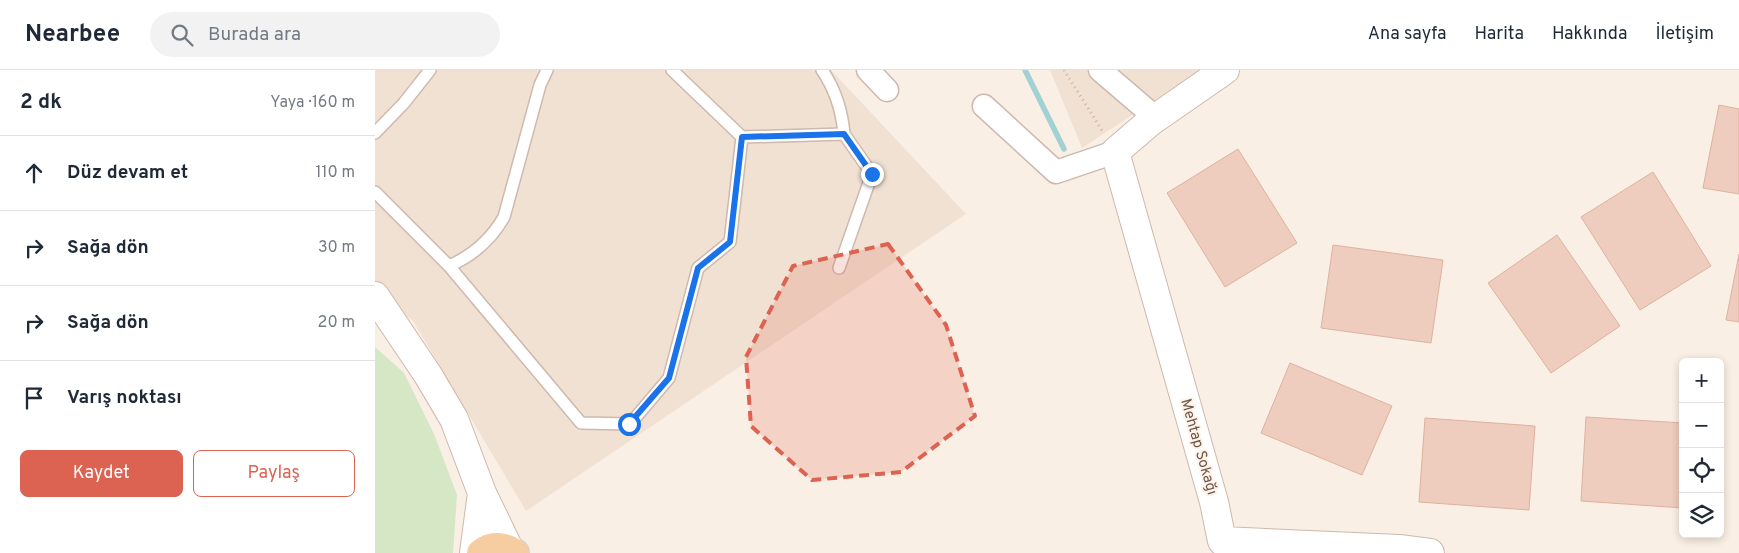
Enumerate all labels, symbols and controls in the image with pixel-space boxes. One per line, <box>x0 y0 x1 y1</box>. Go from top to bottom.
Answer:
search box <box>150 12 500 57</box>
text: Nearbee <box>25 20 120 50</box>
icon: search <box>168 21 196 49</box>
text: Burada ara <box>208 23 301 47</box>
text: Ana sayfa <box>1368 23 1447 46</box>
text: Harita <box>1475 23 1524 46</box>
text: Hakkında <box>1552 23 1627 46</box>
text: İletişim <box>1655 23 1714 46</box>
text: 2 dk <box>20 89 62 116</box>
text: Yaya · 160 m <box>270 93 355 113</box>
icon: ahead <box>20 159 48 187</box>
text: Düz devam et <box>67 161 188 185</box>
text: 110 m <box>315 163 355 183</box>
route end <box>861 163 884 186</box>
icon: right <box>20 234 48 262</box>
text: Sağa dön <box>67 236 149 260</box>
text: 30 m <box>318 238 355 258</box>
icon: right <box>20 309 48 337</box>
text: Sağa dön <box>67 311 149 335</box>
text: 20 m <box>318 313 355 333</box>
map controls <box>1679 358 1724 538</box>
button: + <box>1679 358 1724 403</box>
icon: arrive <box>20 384 48 412</box>
text: Varış noktası <box>67 386 182 410</box>
street label: Mehtap Sokağı <box>1175 397 1221 497</box>
button: − <box>1679 403 1724 448</box>
route start <box>618 413 641 436</box>
button: locate <box>1679 448 1724 493</box>
button: Kaydet <box>20 450 183 497</box>
button: Paylaş <box>193 450 355 497</box>
button: layers <box>1679 493 1724 538</box>

